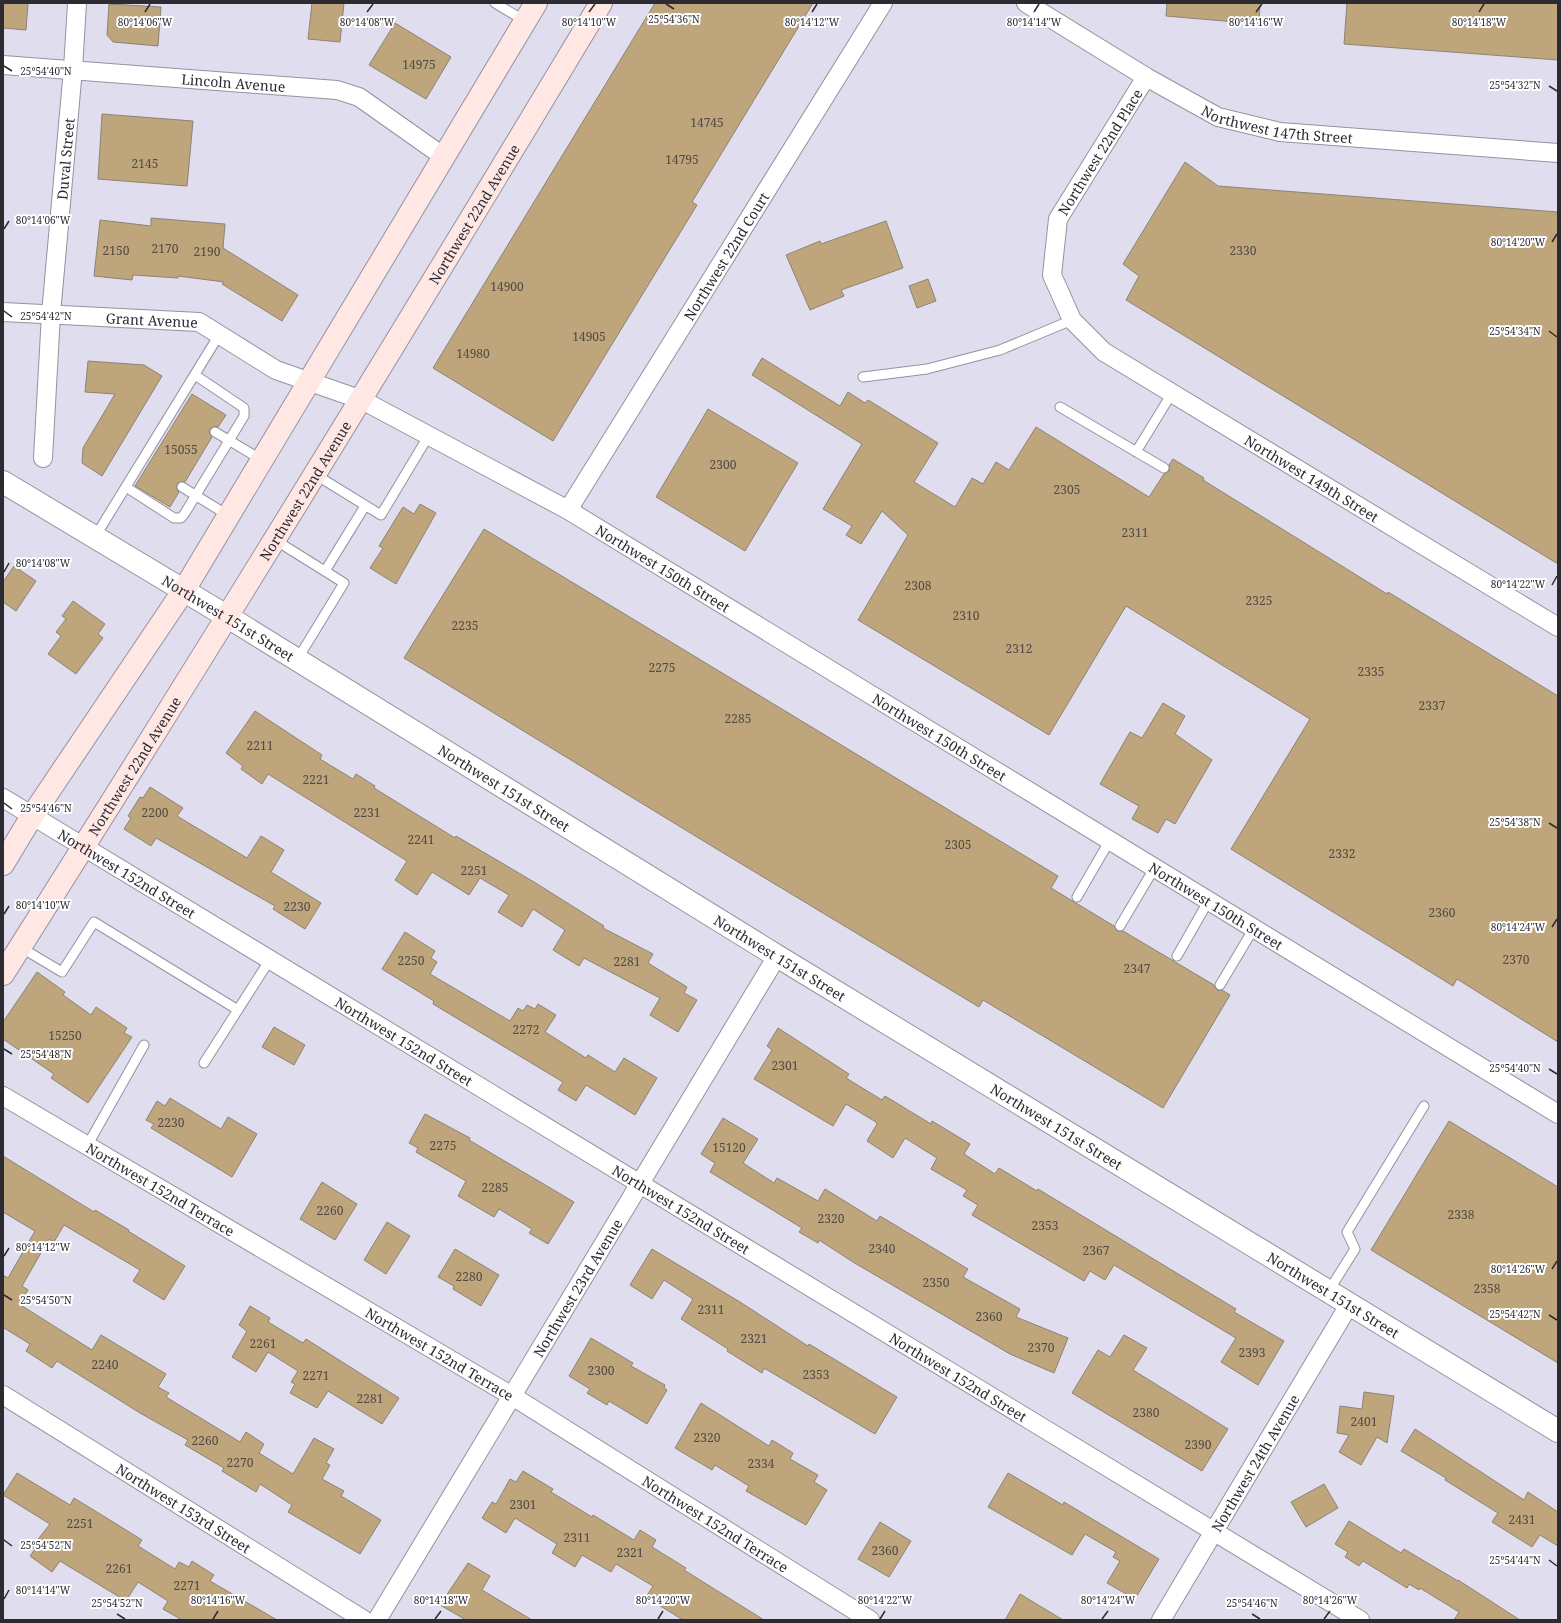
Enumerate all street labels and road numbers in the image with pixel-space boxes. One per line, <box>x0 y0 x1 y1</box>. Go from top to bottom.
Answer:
street label: Lincoln Avenue <box>181 69 286 96</box>
street label: Northwest 22nd Place <box>1053 85 1147 219</box>
street label: Northwest 147th Street <box>1198 100 1353 147</box>
street label: Duval Street <box>52 117 78 201</box>
street label: Northwest 22nd Avenue <box>424 140 523 288</box>
street label: Northwest 22nd Court <box>679 188 773 324</box>
street label: Grant Avenue <box>105 308 198 331</box>
street label: Northwest 22nd Avenue <box>255 417 355 564</box>
street label: Northwest 149th Street <box>1241 430 1383 526</box>
street label: Northwest 150th Street <box>593 520 734 616</box>
street label: Northwest 151st Street <box>159 570 298 665</box>
street label: Northwest 150th Street <box>869 689 1010 785</box>
street label: Northwest 22nd Avenue <box>83 693 185 839</box>
street label: Northwest 151st Street <box>435 740 574 835</box>
street label: Northwest 152nd Street <box>55 824 199 922</box>
street label: Northwest 150th Street <box>1146 857 1287 954</box>
street label: Northwest 151st Street <box>711 910 849 1005</box>
street label: Northwest 152nd Street <box>332 992 477 1090</box>
street label: Northwest 151st Street <box>987 1079 1126 1174</box>
street label: Northwest 152nd Terrace <box>83 1138 238 1240</box>
street label: Northwest 152nd Street <box>609 1160 754 1258</box>
street label: Northwest 23rd Avenue <box>528 1215 626 1360</box>
street label: Northwest 151st Street <box>1264 1247 1403 1342</box>
street label: Northwest 152nd Terrace <box>362 1302 517 1405</box>
street label: Northwest 152nd Street <box>886 1328 1031 1426</box>
street label: Northwest 24th Avenue <box>1206 1391 1303 1535</box>
street label: Northwest 153rd Street <box>113 1459 255 1557</box>
street label: Northwest 152nd Terrace <box>639 1471 792 1576</box>

